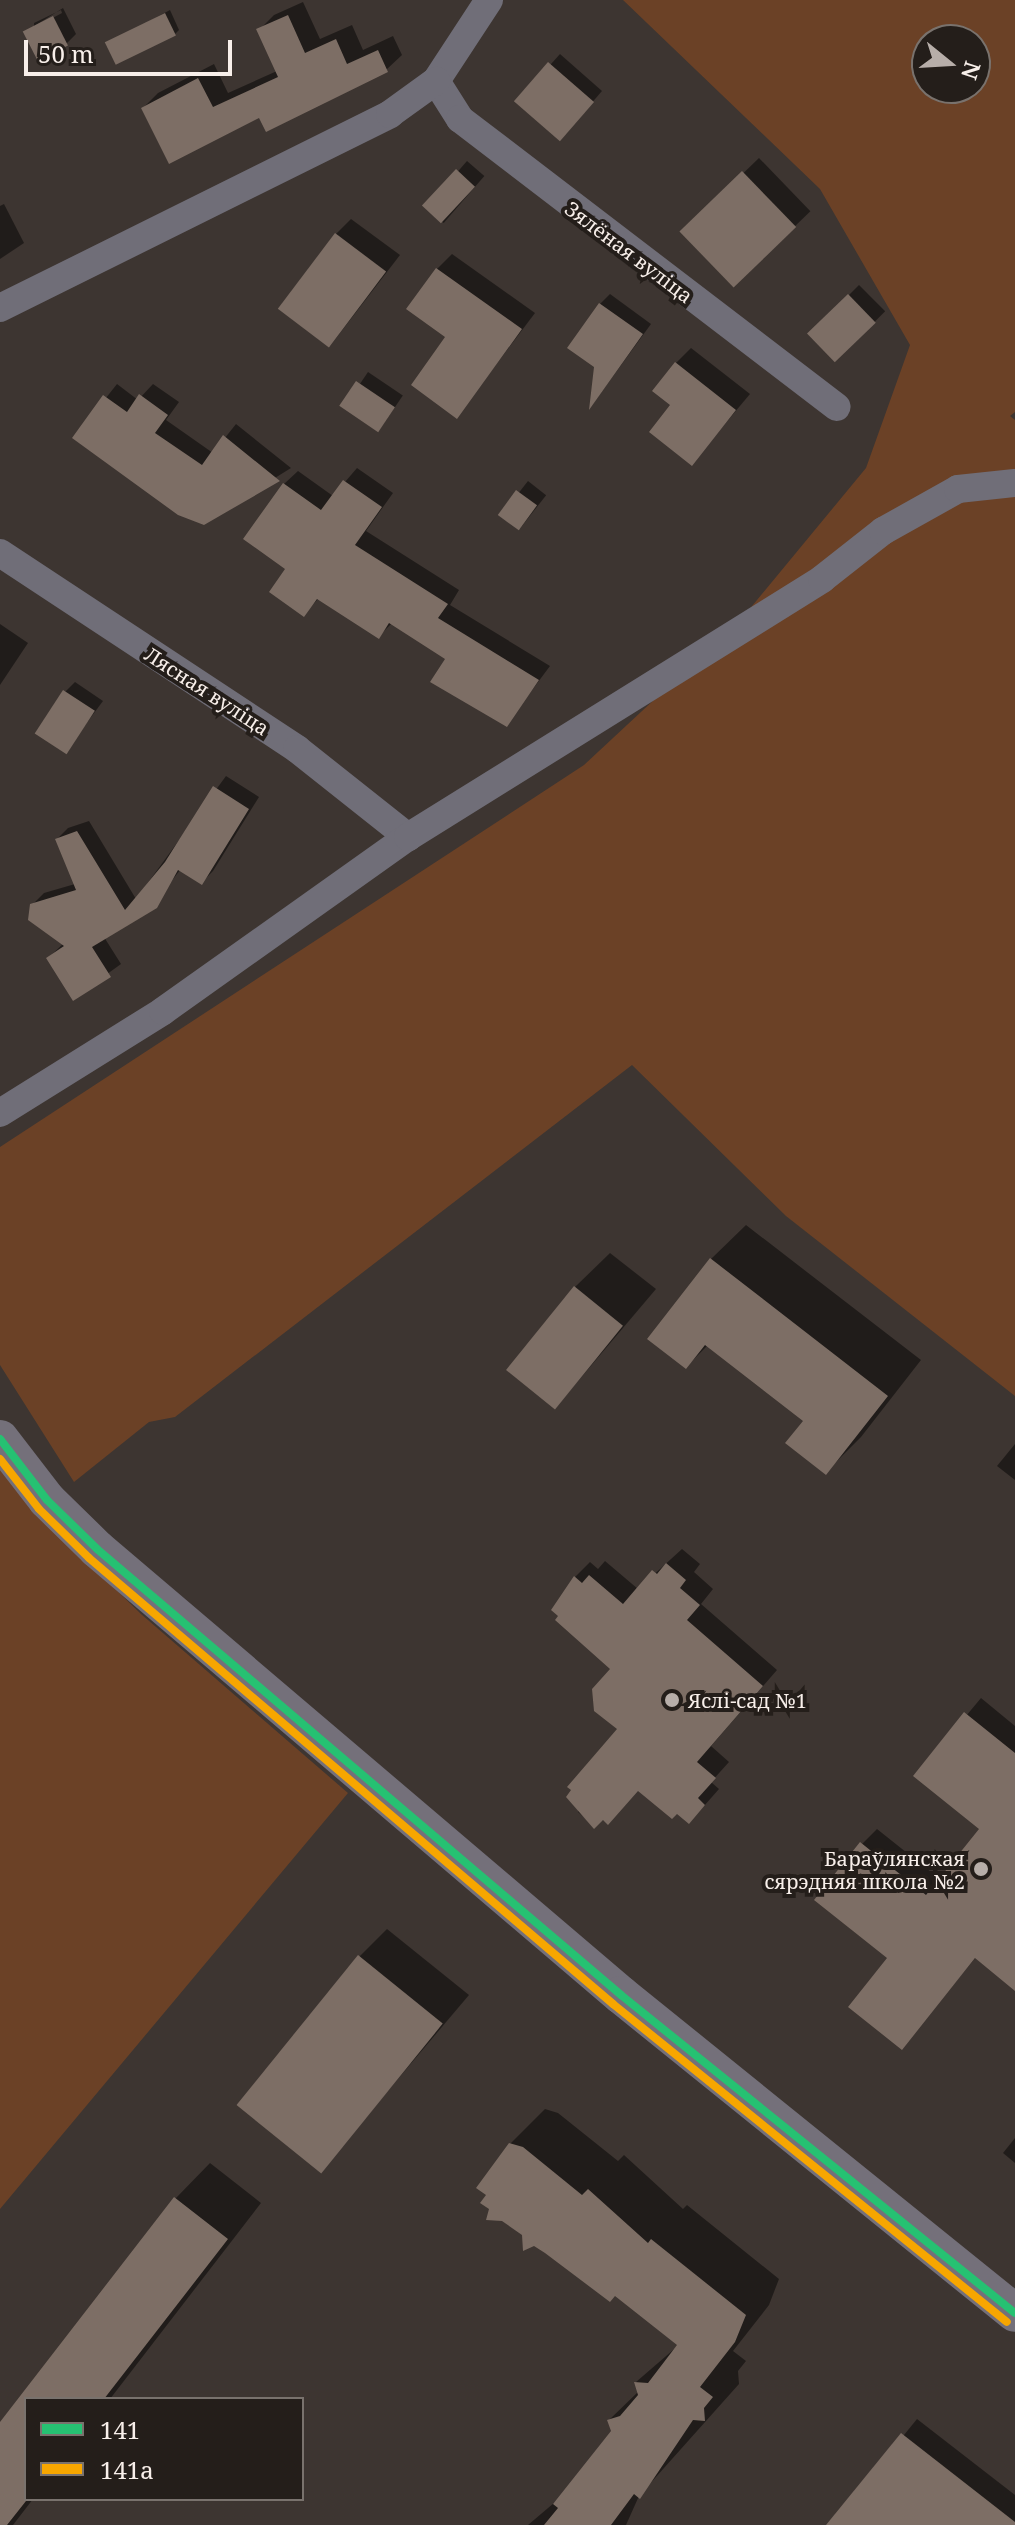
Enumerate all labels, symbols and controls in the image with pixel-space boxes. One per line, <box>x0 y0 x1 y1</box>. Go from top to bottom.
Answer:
scale bar <box>28 24 236 74</box>
north arrow <box>911 24 991 104</box>
text: 50 m <box>38 37 94 70</box>
text: N <box>955 58 989 84</box>
street label: Зялёная вуліца <box>560 196 698 308</box>
street label: Лясная вуліца <box>140 642 274 740</box>
place label: Яслі-сад №1 <box>688 1688 807 1712</box>
marker: Яслі-сад №1 <box>663 1691 681 1709</box>
place label: Бараўлянская сярэдняя школа №2 <box>765 1846 965 1893</box>
marker: Бараўлянская сярэдняя школа №2 <box>972 1860 990 1878</box>
legend <box>24 2397 304 2501</box>
text: 141 <box>100 2413 140 2446</box>
text: 141а <box>100 2453 154 2486</box>

